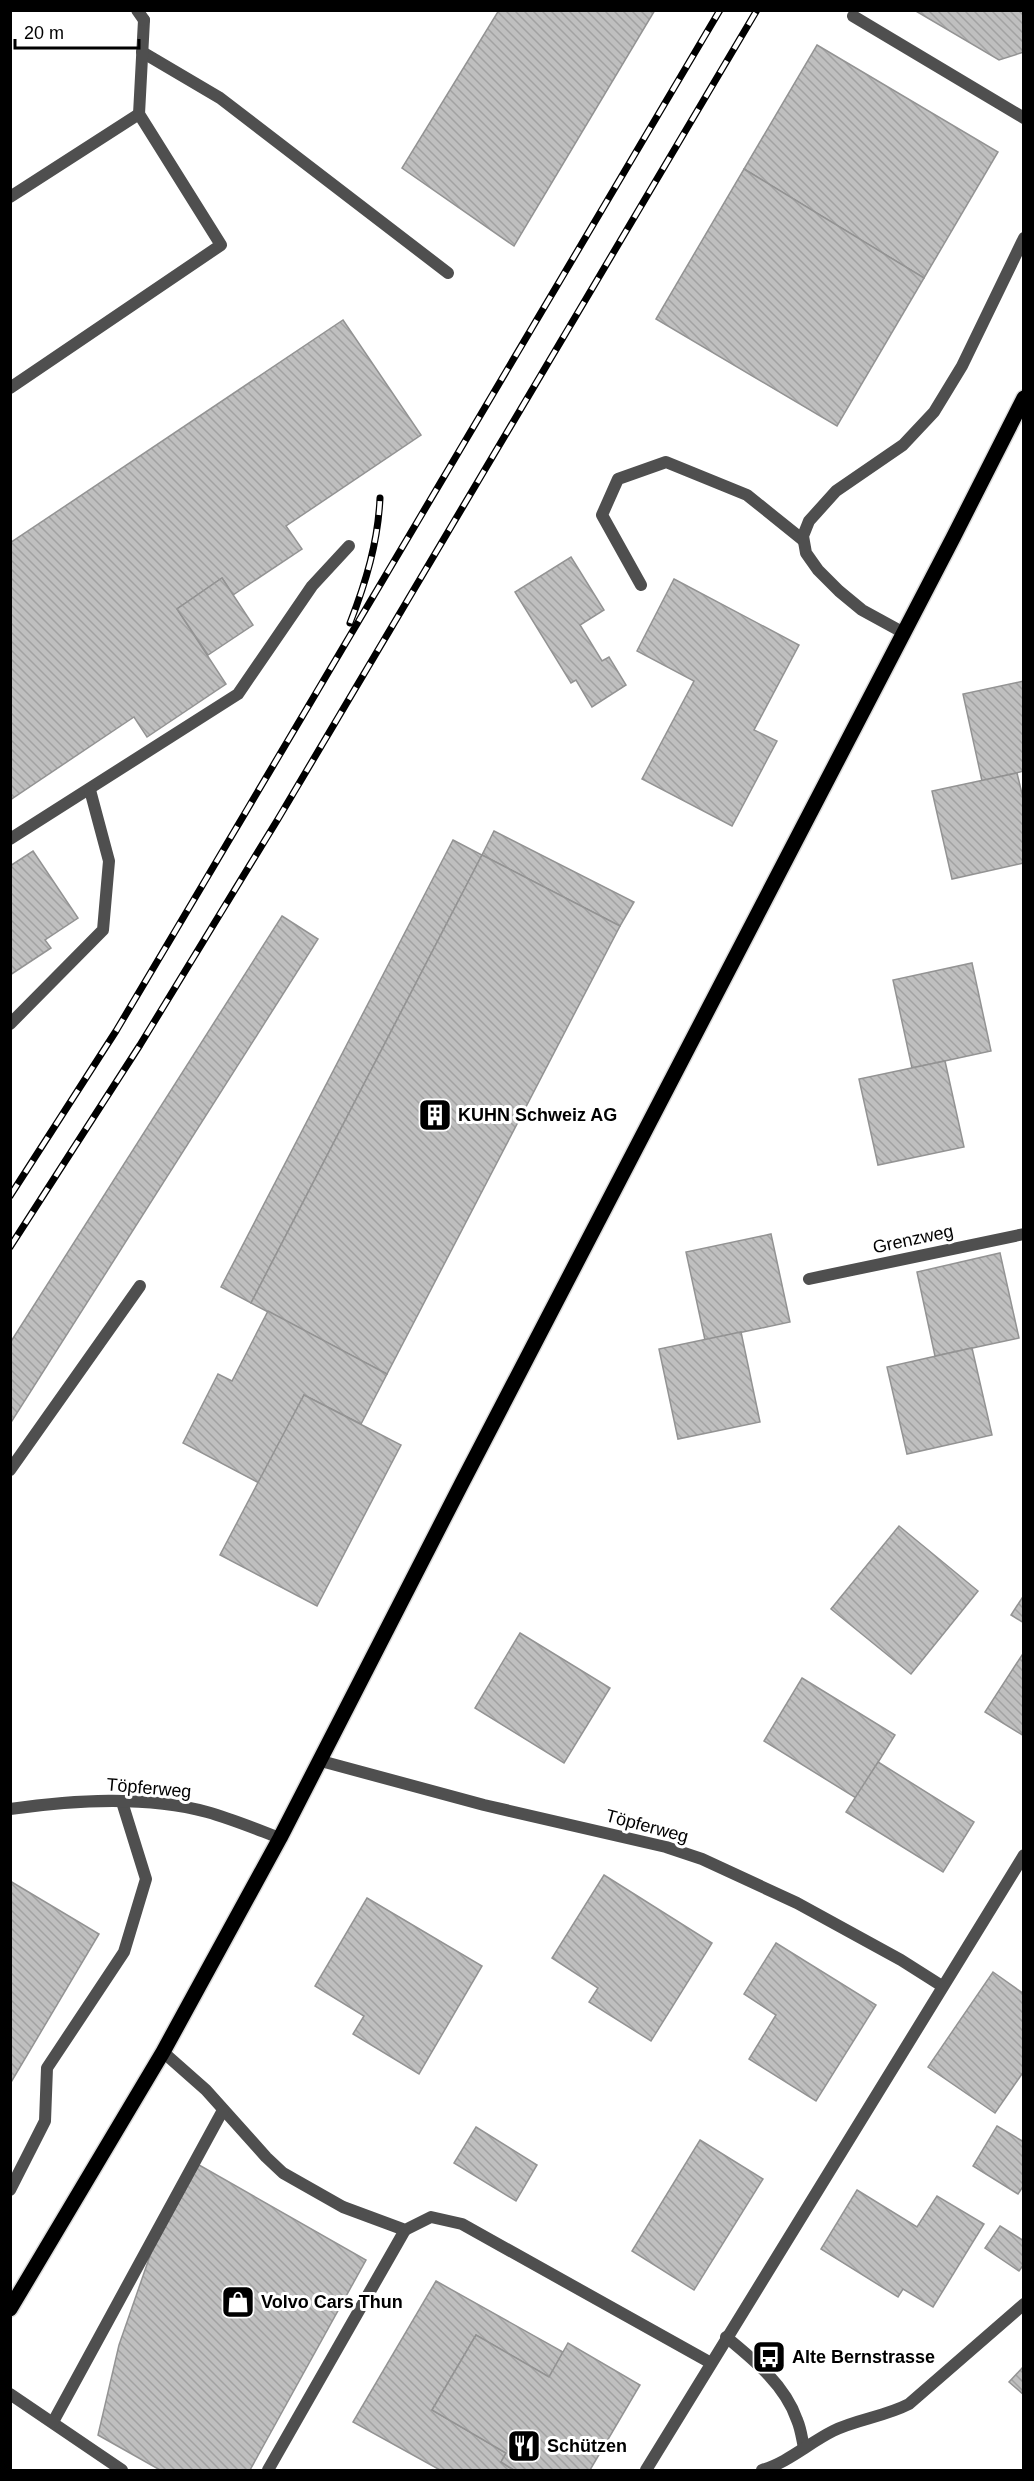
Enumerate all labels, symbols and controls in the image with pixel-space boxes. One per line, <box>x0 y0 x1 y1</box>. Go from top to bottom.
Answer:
scale bar <box>15 12 140 50</box>
text: 20 m <box>24 23 64 43</box>
building icon: KUHN Schweiz AG <box>417 1097 453 1133</box>
place label: KUHN Schweiz AG <box>458 1105 617 1125</box>
street label: Grenzweg <box>871 1221 955 1257</box>
street label: Töpferweg <box>106 1774 192 1802</box>
street label: Töpferweg <box>603 1805 691 1847</box>
shop icon: Volvo Cars Thun <box>220 2284 256 2320</box>
place label: Volvo Cars Thun <box>261 2292 403 2312</box>
bus stop icon: Alte Bernstrasse <box>751 2339 787 2375</box>
place label: Alte Bernstrasse <box>792 2347 935 2367</box>
restaurant icon: Schützen <box>506 2428 542 2464</box>
place label: Schützen <box>547 2436 627 2456</box>

